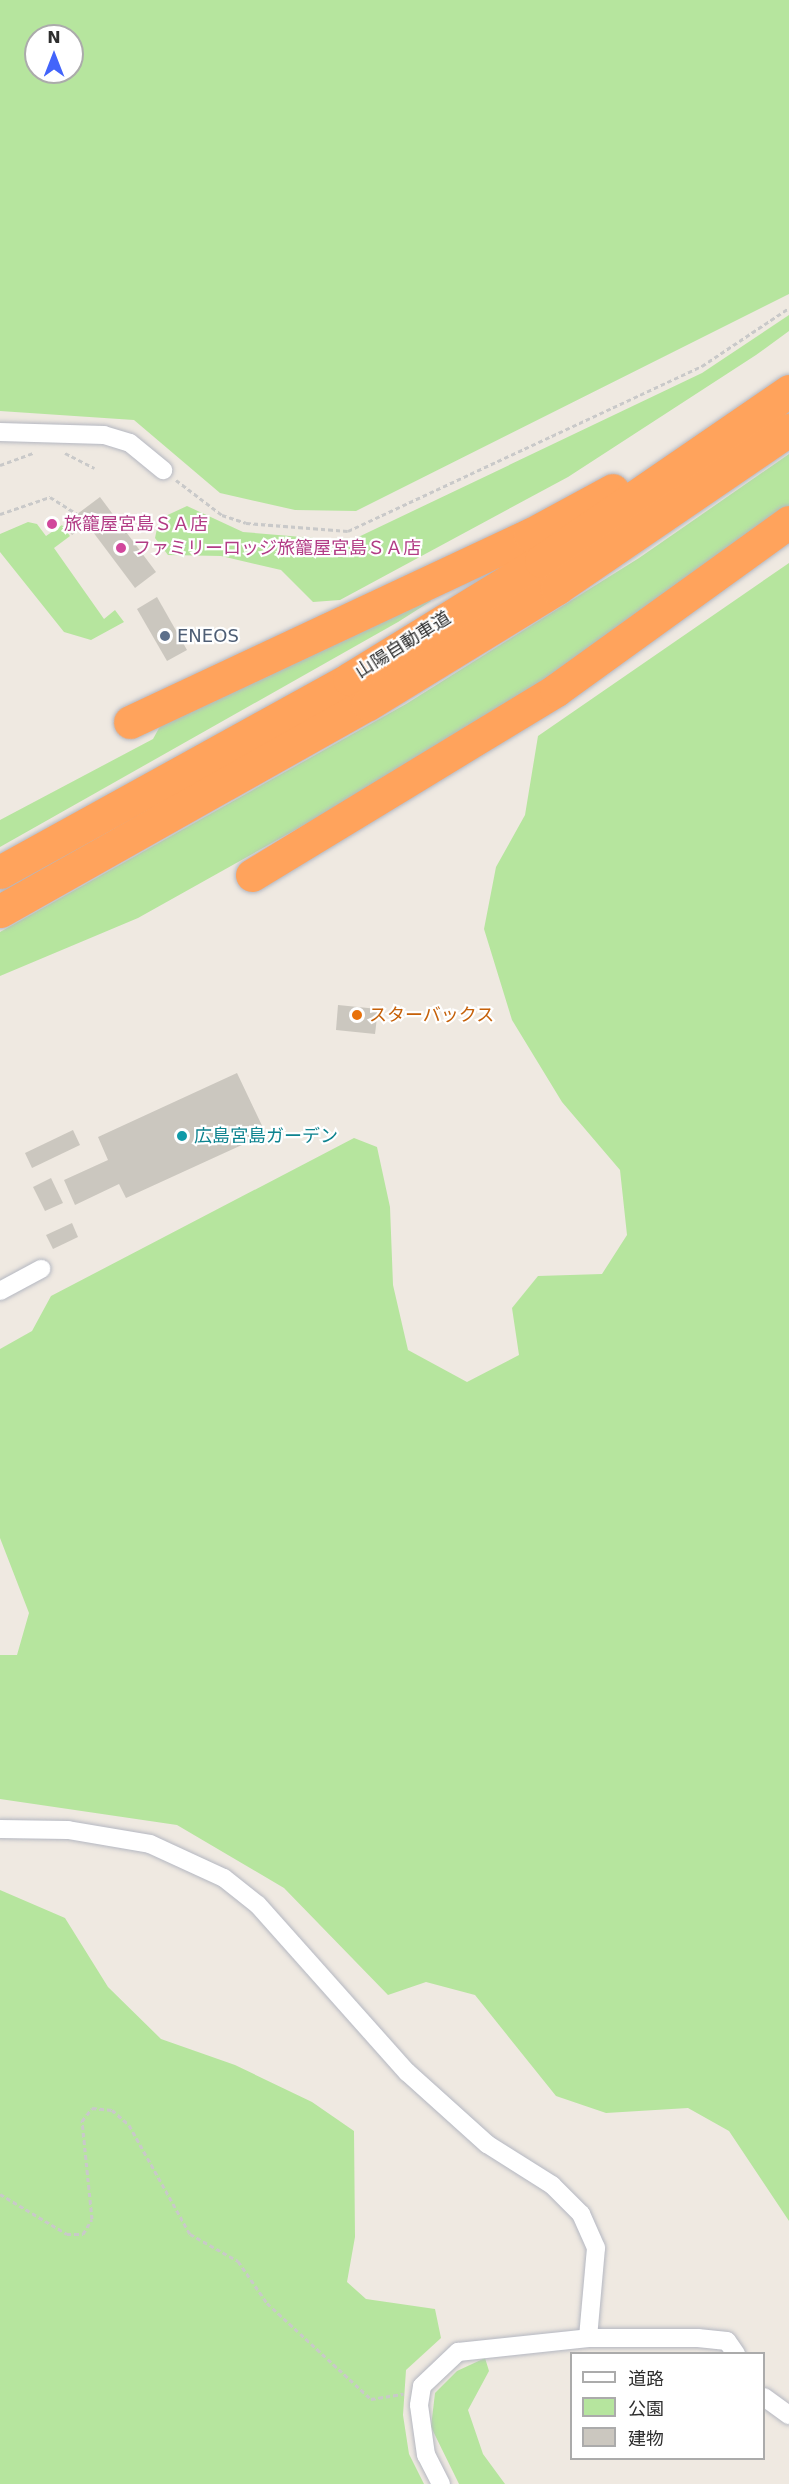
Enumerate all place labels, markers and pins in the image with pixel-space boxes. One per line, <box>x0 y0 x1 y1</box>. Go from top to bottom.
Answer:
place label: 旅籠屋宮島ＳＡ店 <box>64 513 208 535</box>
marker: 旅籠屋宮島ＳＡ店 <box>45 517 59 531</box>
place label: ファミリーロッジ旅籠屋宮島ＳＡ店 <box>133 537 421 559</box>
marker: ファミリーロッジ旅籠屋宮島ＳＡ店 <box>114 541 128 555</box>
place label: ENEOS <box>177 625 239 647</box>
marker: ENEOS <box>158 629 172 643</box>
place label: スターバックス <box>369 1004 495 1026</box>
marker: スターバックス <box>350 1008 364 1022</box>
place label: 広島宮島ガーデン <box>194 1125 338 1147</box>
marker: 広島宮島ガーデン <box>175 1129 189 1143</box>

